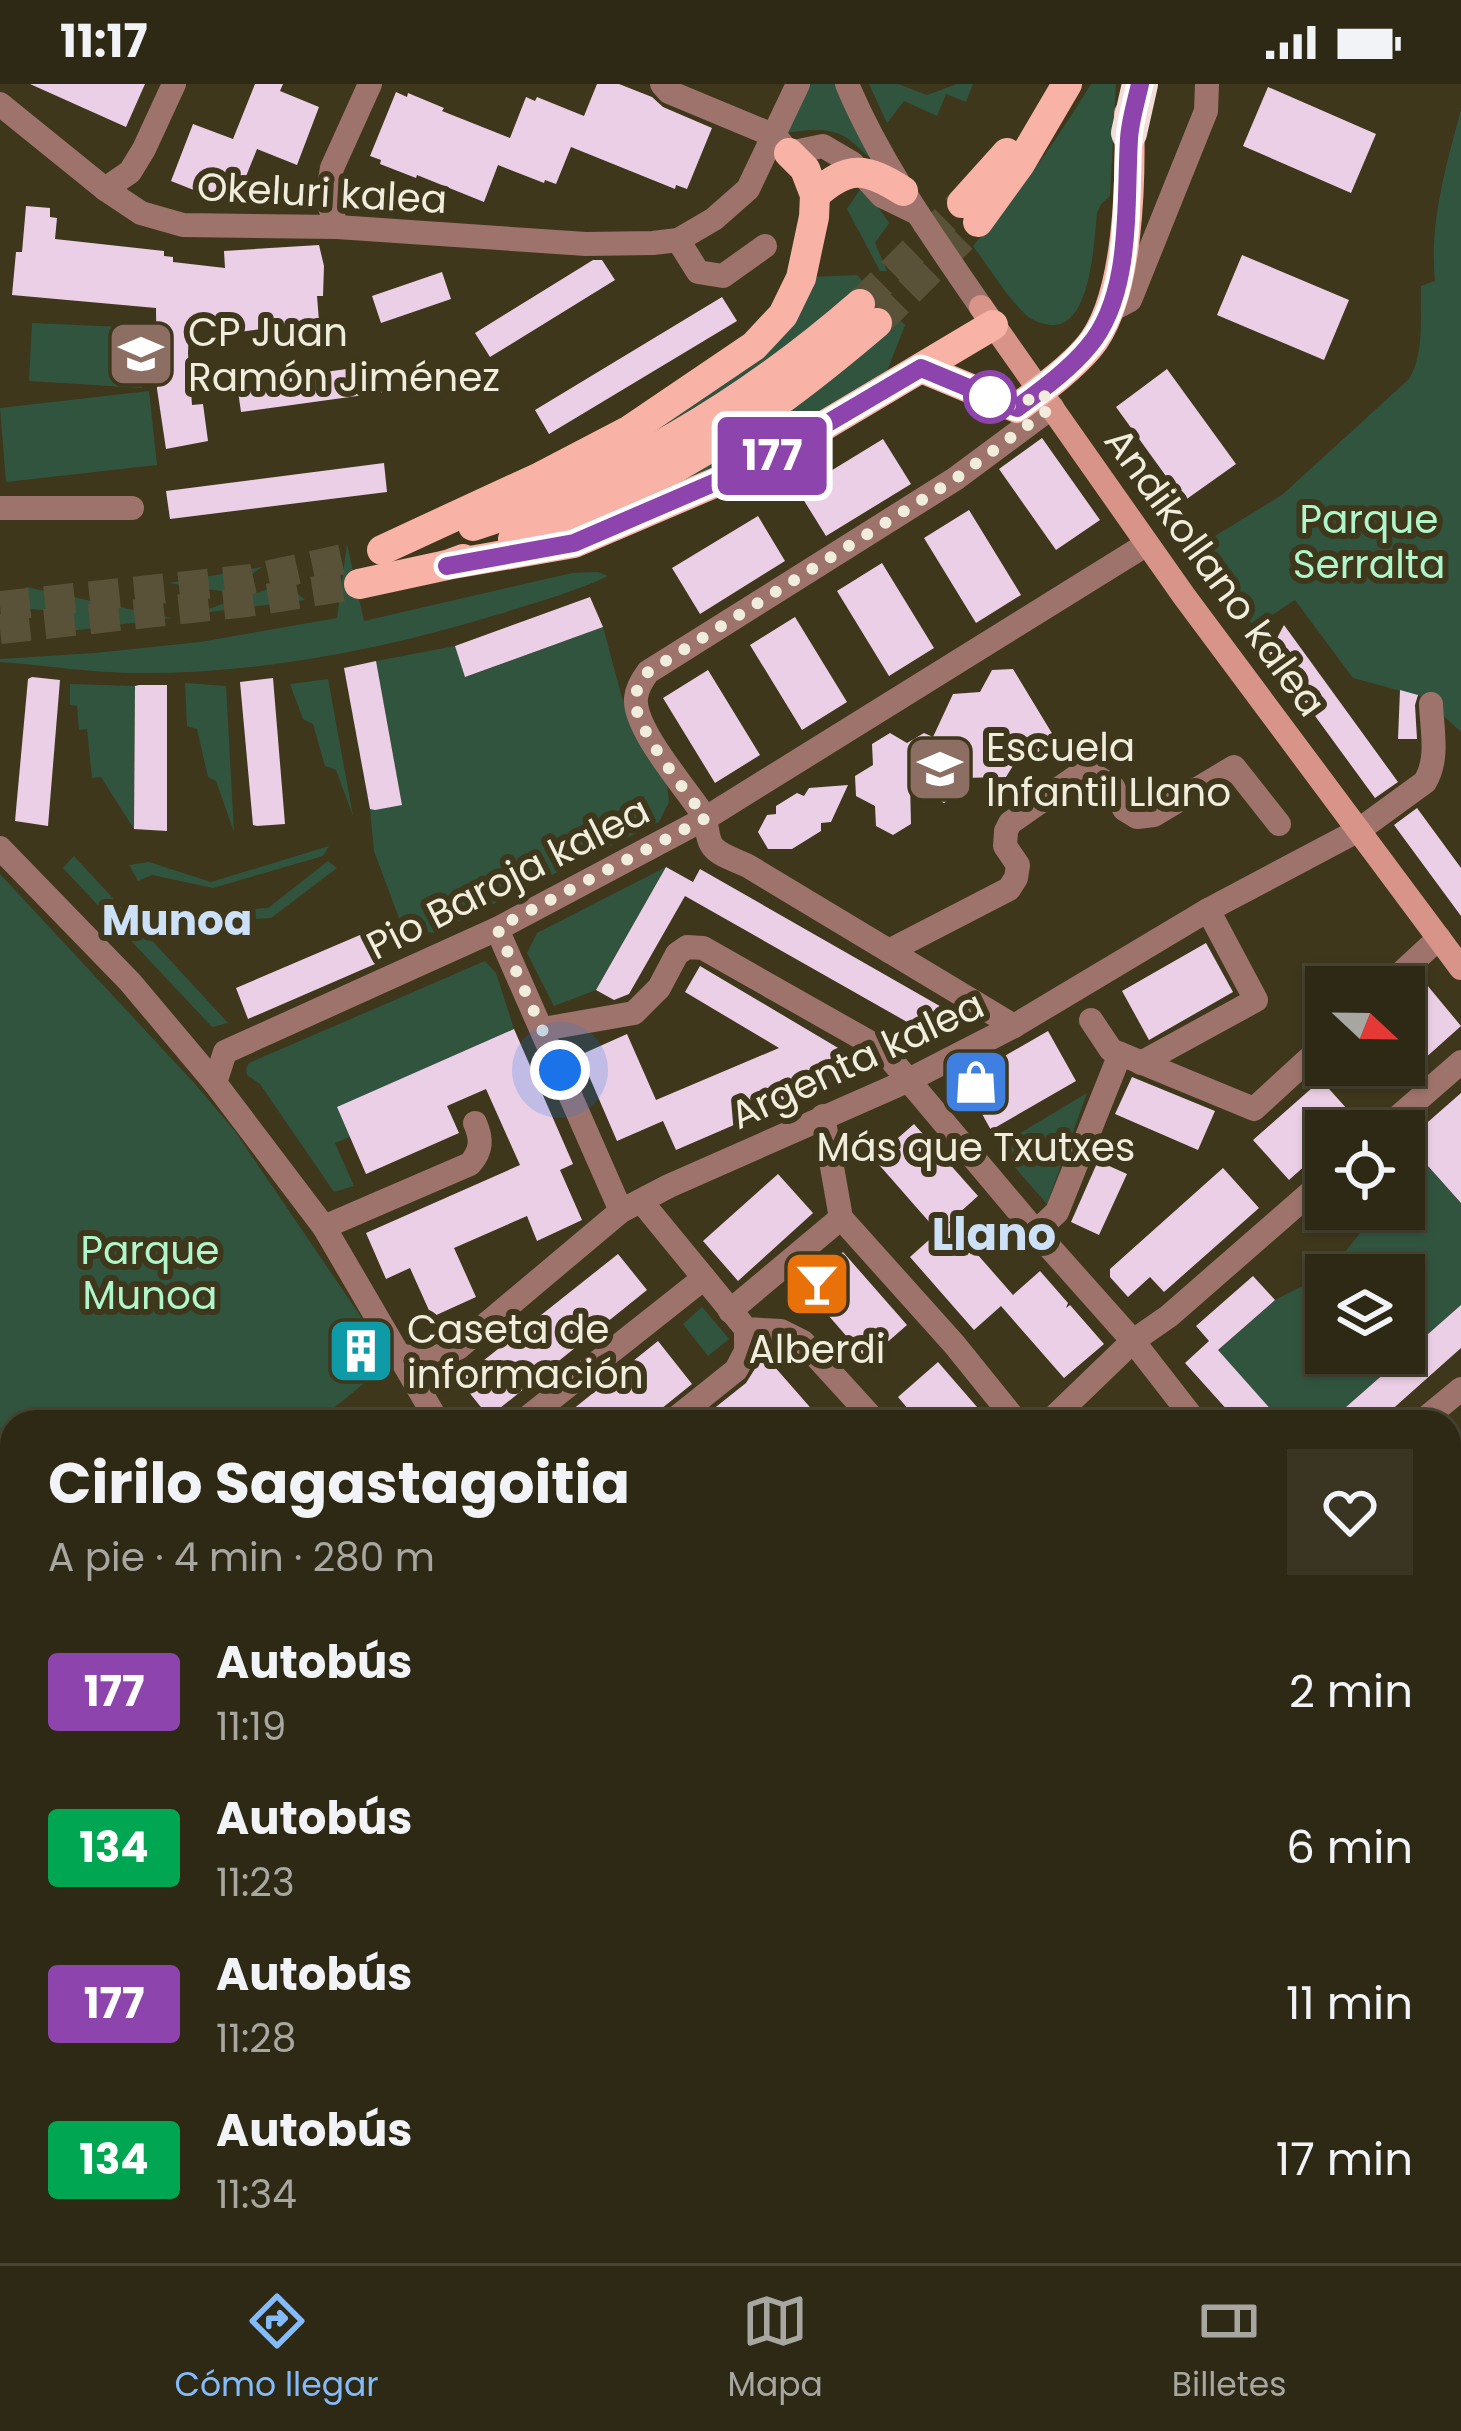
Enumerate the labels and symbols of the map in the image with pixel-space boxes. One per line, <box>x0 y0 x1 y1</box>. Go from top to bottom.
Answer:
street label: Okeluri kalea <box>195 159 449 227</box>
place label: CP Juan Ramón Jiménez <box>188 305 500 405</box>
school or university icon: CP Juan Ramón Jiménez <box>106 319 176 389</box>
unlabelled marker <box>965 372 1015 422</box>
street label: Andikollano kalea <box>1091 416 1339 728</box>
line badge: 177 <box>703 417 841 495</box>
park label: Parque Serralta <box>1293 492 1445 592</box>
place label: Escuela Infantil Llano <box>986 720 1231 820</box>
school or university icon: Escuela Infantil Llano <box>905 734 975 804</box>
street label: Pio Baroja kalea <box>357 783 659 973</box>
district label: Munoa <box>102 891 252 950</box>
north arrow <box>1305 966 1425 1086</box>
street label: Argenta kalea <box>721 977 993 1143</box>
your location <box>530 1040 590 1100</box>
shop icon: Más que Txutxes <box>941 1047 1011 1117</box>
place label: Más que Txutxes <box>817 1120 1135 1175</box>
district label: Llano <box>932 1203 1056 1266</box>
park label: Parque Munoa <box>81 1223 220 1323</box>
bar icon: Alberdi <box>782 1249 852 1319</box>
place label: Caseta de información <box>407 1302 644 1402</box>
building icon: Caseta de información <box>326 1316 396 1386</box>
place label: Alberdi <box>749 1322 885 1377</box>

